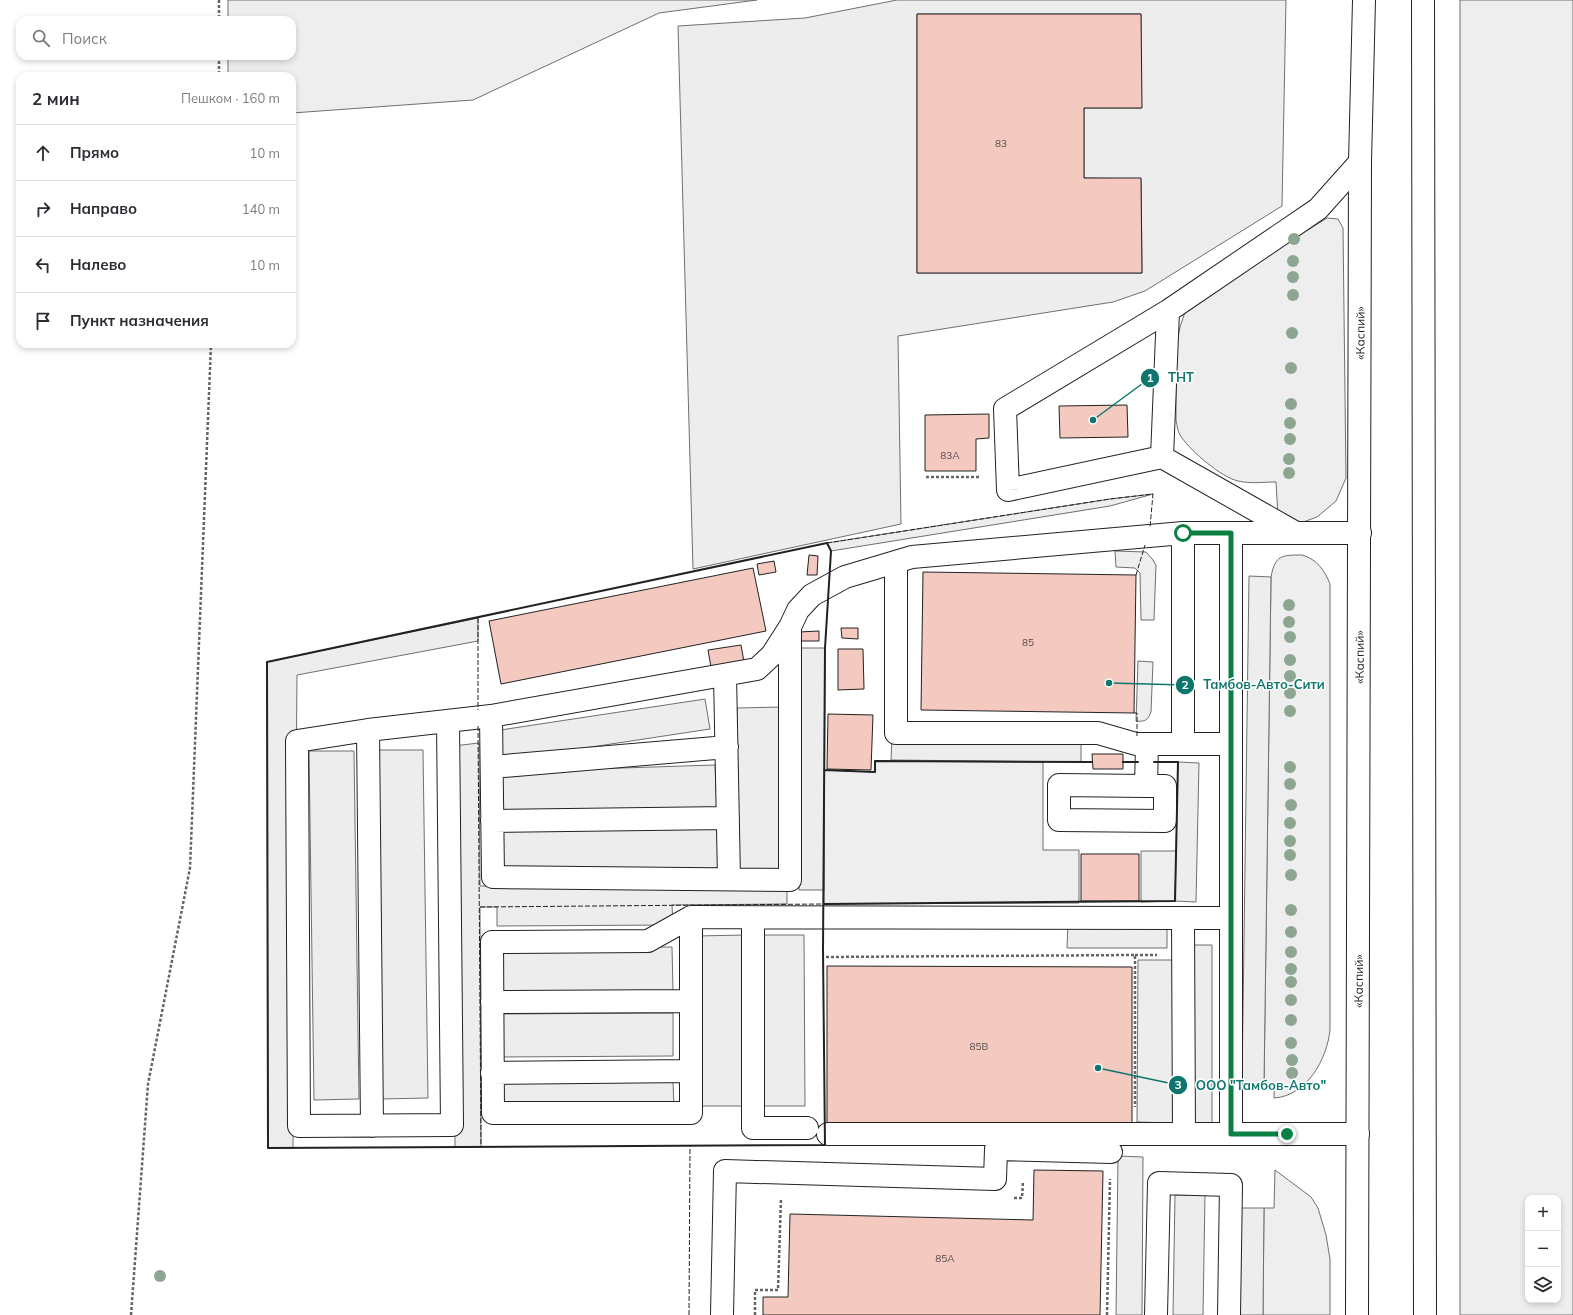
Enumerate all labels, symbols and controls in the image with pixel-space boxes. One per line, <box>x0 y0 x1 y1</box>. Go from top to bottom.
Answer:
search box <box>16 16 296 60</box>
icon: search <box>30 27 52 49</box>
text: Поиск <box>62 29 107 48</box>
text: 2 мин <box>32 88 80 109</box>
text: Пешком · 160 m <box>181 90 280 106</box>
house number: 83 <box>995 137 1007 150</box>
icon: ahead <box>32 142 54 164</box>
text: Прямо <box>70 143 119 162</box>
text: 10 m <box>250 145 280 161</box>
icon: right <box>32 198 54 220</box>
text: Направо <box>70 199 137 218</box>
text: 140 m <box>242 201 280 217</box>
icon: left <box>32 254 54 276</box>
text: Налево <box>70 255 126 274</box>
text: 10 m <box>250 257 280 273</box>
street label: «Каспий» <box>1352 306 1367 360</box>
icon: arrive <box>32 310 54 332</box>
text: Пункт назначения <box>70 311 209 330</box>
callout: ТНТ <box>1140 365 1202 390</box>
text: ТНТ <box>1168 369 1194 385</box>
text: 1 <box>1146 370 1154 385</box>
house number: 83А <box>940 449 960 462</box>
route start <box>1174 524 1192 542</box>
street label: «Каспий» <box>1351 630 1366 684</box>
house number: 85 <box>1022 636 1034 649</box>
callout: Тамбов-Авто-Сити <box>1175 672 1333 697</box>
text: Тамбов-Авто-Сити <box>1203 676 1325 692</box>
text: 2 <box>1181 677 1189 692</box>
street label: «Каспий» <box>1350 954 1365 1008</box>
house number: 85В <box>970 1040 989 1053</box>
callout: ООО "Тамбов-Авто" <box>1168 1073 1334 1098</box>
text: 3 <box>1174 1077 1182 1092</box>
text: ООО "Тамбов-Авто" <box>1196 1077 1326 1093</box>
route end <box>1278 1125 1296 1143</box>
map controls <box>1525 1195 1561 1303</box>
button: + <box>1525 1195 1561 1231</box>
button: − <box>1525 1231 1561 1267</box>
house number: 85А <box>935 1252 955 1265</box>
button: layers <box>1525 1267 1561 1303</box>

